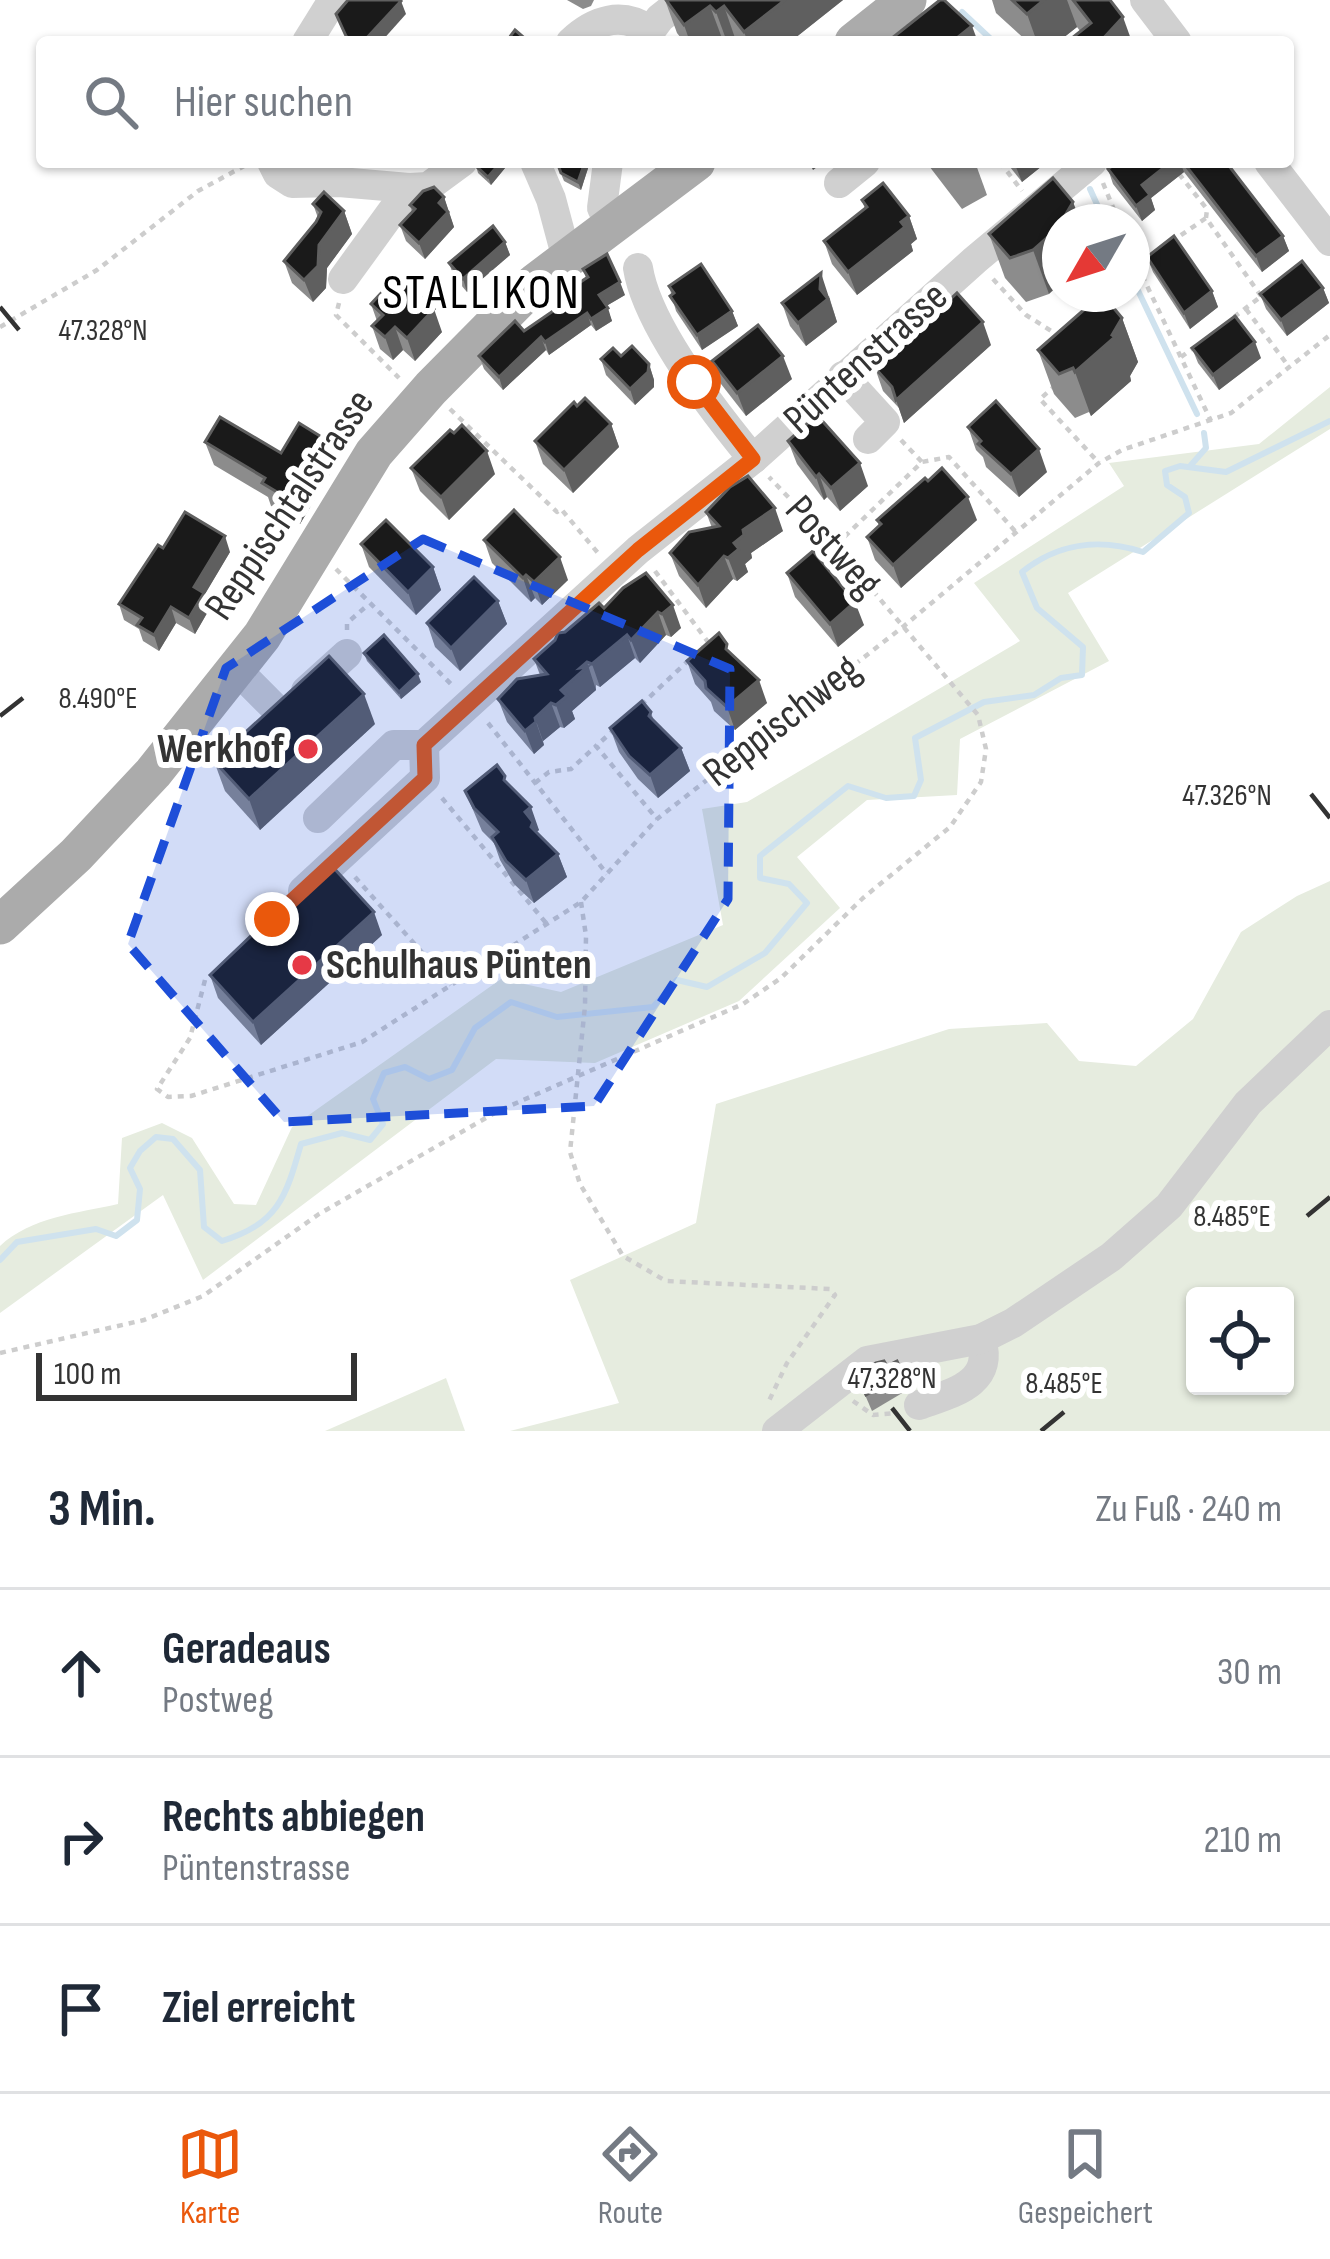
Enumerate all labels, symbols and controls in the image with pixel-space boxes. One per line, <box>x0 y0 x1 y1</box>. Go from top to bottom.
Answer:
search box <box>36 36 1294 168</box>
icon: search <box>78 69 144 135</box>
text: Hier suchen <box>174 75 353 130</box>
north arrow <box>1042 204 1150 312</box>
district label: STALLIKON <box>382 265 582 322</box>
street label: Püntenstrasse <box>774 271 958 445</box>
text: 47.328°N <box>58 313 148 349</box>
route start <box>667 355 721 409</box>
street label: Reppischtalstrasse <box>194 380 386 630</box>
street label: Postweg <box>774 485 892 609</box>
street label: Reppischweg <box>693 644 871 798</box>
text: 8.490°E <box>58 681 138 717</box>
place label: Werkhof <box>157 724 285 775</box>
marker: Werkhof <box>295 736 321 762</box>
text: 47.326°N <box>1182 778 1272 814</box>
route end <box>245 892 299 946</box>
place label: Schulhaus Pünten <box>326 940 592 991</box>
marker: Schulhaus Pünten <box>289 952 315 978</box>
text: 8.485°E <box>1193 1199 1271 1235</box>
map controls <box>1186 1287 1294 1395</box>
button: locate <box>1186 1287 1294 1395</box>
scale bar <box>36 1347 357 1400</box>
text: 100 m <box>54 1354 121 1394</box>
text: 47.328°N <box>847 1361 937 1397</box>
text: 8.485°E <box>1025 1366 1103 1402</box>
text: 3 Min. <box>48 1479 156 1540</box>
text: Zu Fuß · 240 m <box>1095 1486 1282 1533</box>
text: Geradeaus <box>162 1622 331 1677</box>
icon: ahead <box>48 1640 114 1706</box>
text: 30 m <box>1217 1649 1282 1696</box>
text: Postweg <box>162 1677 274 1724</box>
text: Rechts abbiegen <box>162 1790 425 1845</box>
icon: right <box>48 1808 114 1874</box>
text: 210 m <box>1204 1817 1282 1864</box>
text: Püntenstrasse <box>162 1845 350 1892</box>
icon: arrive <box>48 1976 114 2042</box>
text: Ziel erreicht <box>162 1981 355 2036</box>
tab: Karte <box>177 2121 243 2233</box>
tab: Route <box>597 2121 663 2233</box>
tab: Gespeichert <box>1018 2121 1153 2233</box>

